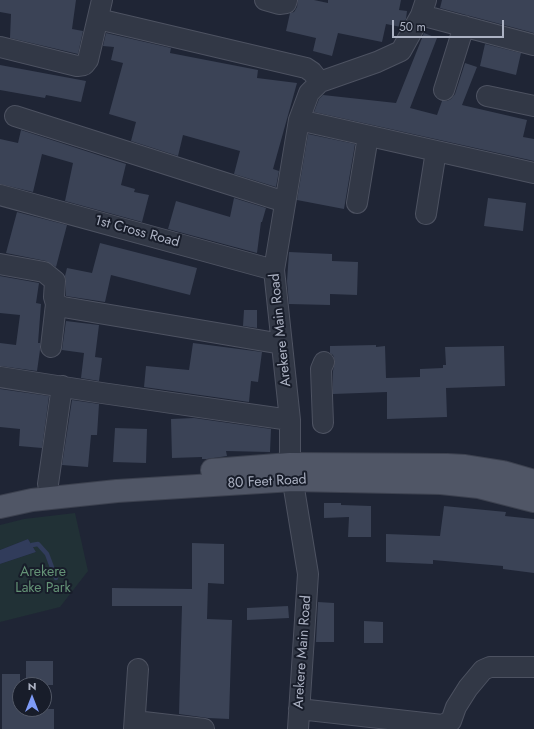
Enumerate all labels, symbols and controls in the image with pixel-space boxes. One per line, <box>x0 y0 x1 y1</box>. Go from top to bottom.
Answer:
scale bar <box>394 12 506 38</box>
text: 50 m <box>399 18 426 36</box>
street label: 1st Cross Road <box>93 213 181 251</box>
street label: Arekere Main Road <box>267 273 295 387</box>
street label: 80 Feet Road <box>227 472 307 492</box>
park label: Arekere Lake Park <box>15 565 71 598</box>
street label: Arekere Main Road <box>291 595 315 709</box>
north arrow <box>12 677 52 717</box>
text: N <box>28 678 36 694</box>

